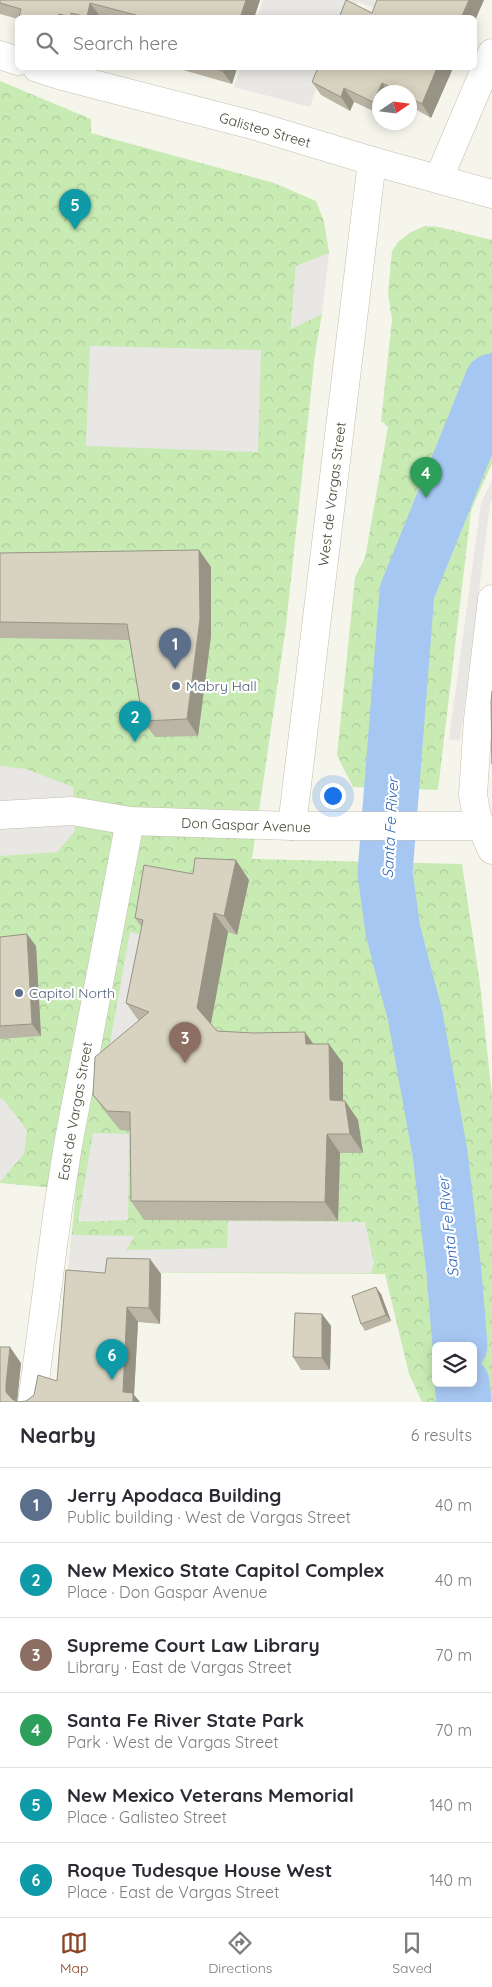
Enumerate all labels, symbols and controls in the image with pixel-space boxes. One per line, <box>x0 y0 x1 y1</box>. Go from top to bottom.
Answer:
search box <box>15 15 477 70</box>
icon: search <box>33 29 61 57</box>
text: Search here <box>73 31 178 55</box>
north arrow <box>372 85 417 130</box>
street label: Galisteo Street <box>217 108 313 152</box>
pin: 5 <box>59 189 91 230</box>
street label: West de Vargas Street <box>314 421 350 567</box>
pin: 4 <box>410 457 442 498</box>
pin: 1 <box>159 628 191 669</box>
place label: Mabry Hall <box>186 677 257 695</box>
marker: Mabry Hall <box>170 680 182 692</box>
pin: 2 <box>119 701 151 742</box>
water label: Santa Fe River <box>378 775 402 879</box>
your location <box>320 783 346 809</box>
street label: Don Gaspar Avenue <box>181 814 311 836</box>
place label: Capitol North <box>29 984 115 1002</box>
marker: Capitol North <box>13 987 25 999</box>
pin: 3 <box>169 1022 201 1063</box>
street label: East de Vargas Street <box>54 1040 96 1182</box>
water label: Santa Fe River <box>433 1174 463 1278</box>
pin: 6 <box>96 1339 128 1380</box>
map controls <box>432 1342 477 1387</box>
button: layers <box>432 1342 477 1387</box>
text: Nearby <box>20 1422 96 1448</box>
text: 6 results <box>411 1425 472 1445</box>
text: Jerry Apodaca Building <box>67 1483 281 1507</box>
text: 1 <box>33 1495 39 1515</box>
text: 40 m <box>435 1495 472 1515</box>
text: Public building · West de Vargas Street <box>67 1507 351 1527</box>
text: New Mexico State Capitol Complex <box>67 1558 384 1582</box>
text: 2 <box>31 1570 41 1590</box>
text: 40 m <box>435 1570 472 1590</box>
text: Place · Don Gaspar Avenue <box>67 1582 267 1602</box>
text: Supreme Court Law Library <box>67 1633 320 1657</box>
text: 3 <box>32 1645 40 1665</box>
text: 70 m <box>435 1645 472 1665</box>
text: Library · East de Vargas Street <box>67 1657 292 1677</box>
text: Santa Fe River State Park <box>67 1708 304 1732</box>
text: 4 <box>31 1720 41 1740</box>
text: 70 m <box>435 1720 472 1740</box>
text: Park · West de Vargas Street <box>67 1732 279 1752</box>
text: New Mexico Veterans Memorial <box>67 1783 354 1807</box>
text: 5 <box>31 1795 41 1815</box>
text: 140 m <box>429 1795 472 1815</box>
text: Place · Galisteo Street <box>67 1807 227 1827</box>
text: Roque Tudesque House West <box>67 1858 332 1882</box>
text: 6 <box>32 1870 40 1890</box>
text: 140 m <box>429 1870 472 1890</box>
text: Place · East de Vargas Street <box>67 1882 280 1902</box>
tab: Map <box>60 1929 88 1977</box>
tab: Directions <box>208 1929 272 1977</box>
tab: Saved <box>392 1929 432 1977</box>

